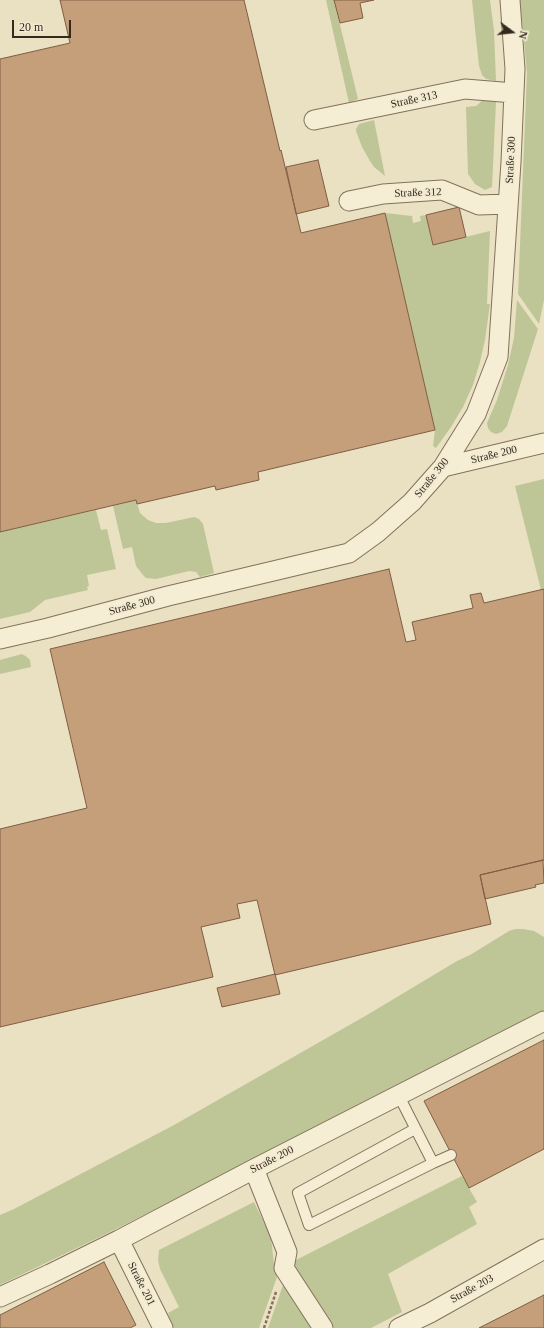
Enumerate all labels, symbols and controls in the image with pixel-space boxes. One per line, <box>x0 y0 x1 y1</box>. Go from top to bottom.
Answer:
scale bar <box>14 12 73 38</box>
north arrow <box>492 12 532 52</box>
text: 20 m <box>19 20 43 34</box>
text: N <box>517 30 530 40</box>
street label: Straße 313 <box>389 89 439 111</box>
street label: Straße 300 <box>503 136 519 184</box>
street label: Straße 312 <box>394 186 442 200</box>
street label: Straße 200 <box>469 443 519 467</box>
street label: Straße 300 <box>412 455 452 501</box>
street label: Straße 300 <box>107 593 157 619</box>
street label: Straße 200 <box>248 1143 296 1177</box>
street label: Straße 201 <box>124 1260 158 1308</box>
street label: Straße 203 <box>448 1272 496 1306</box>

